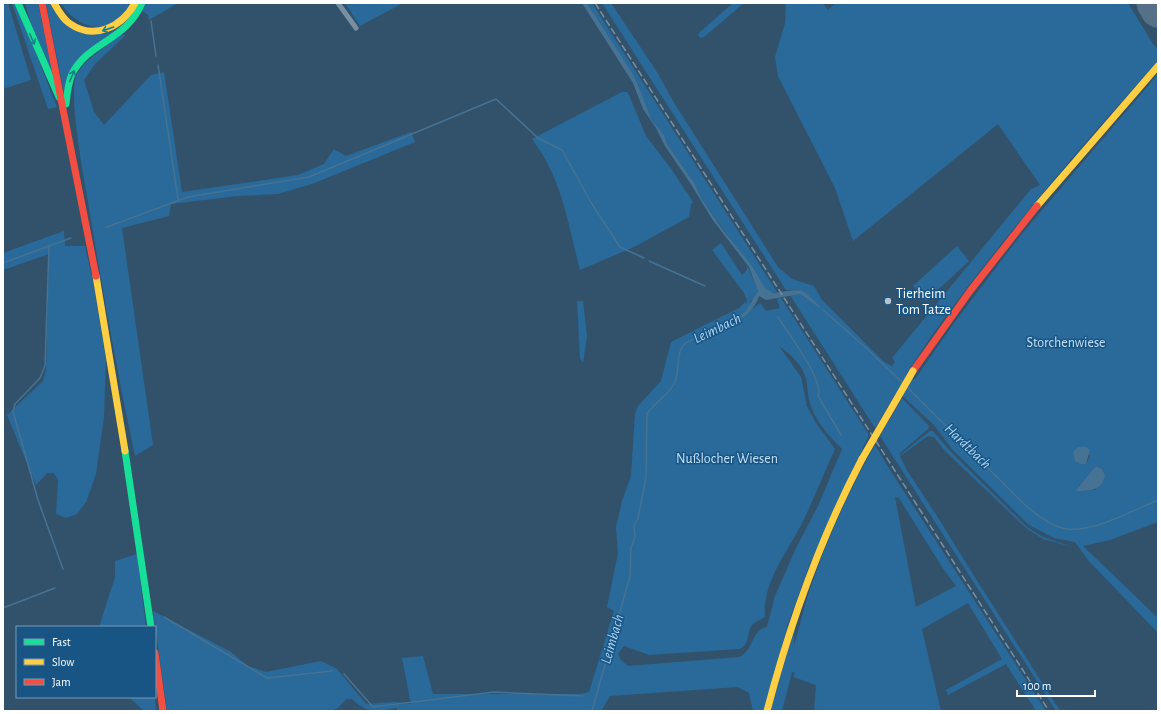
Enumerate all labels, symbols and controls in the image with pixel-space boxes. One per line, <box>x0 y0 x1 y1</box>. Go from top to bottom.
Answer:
one-way arrow <box>102 25 114 33</box>
one-way arrow <box>29 33 36 45</box>
one-way arrow <box>69 71 76 83</box>
place label: Tierheim Tom Tatze <box>896 287 951 317</box>
marker: Tierheim Tom Tatze <box>883 296 893 306</box>
water label: Leimbach <box>691 311 743 346</box>
park label: Storchenwiese <box>1026 336 1106 350</box>
water label: Hardtbach <box>942 421 994 472</box>
park label: Nußlocher Wiesen <box>676 452 778 466</box>
water label: Leimbach <box>598 613 627 666</box>
legend <box>16 626 156 698</box>
text: Fast <box>52 636 71 648</box>
text: Slow <box>52 656 74 668</box>
scale bar <box>1017 672 1095 698</box>
text: Jam <box>52 676 71 688</box>
text: 100 m <box>1023 680 1051 692</box>

